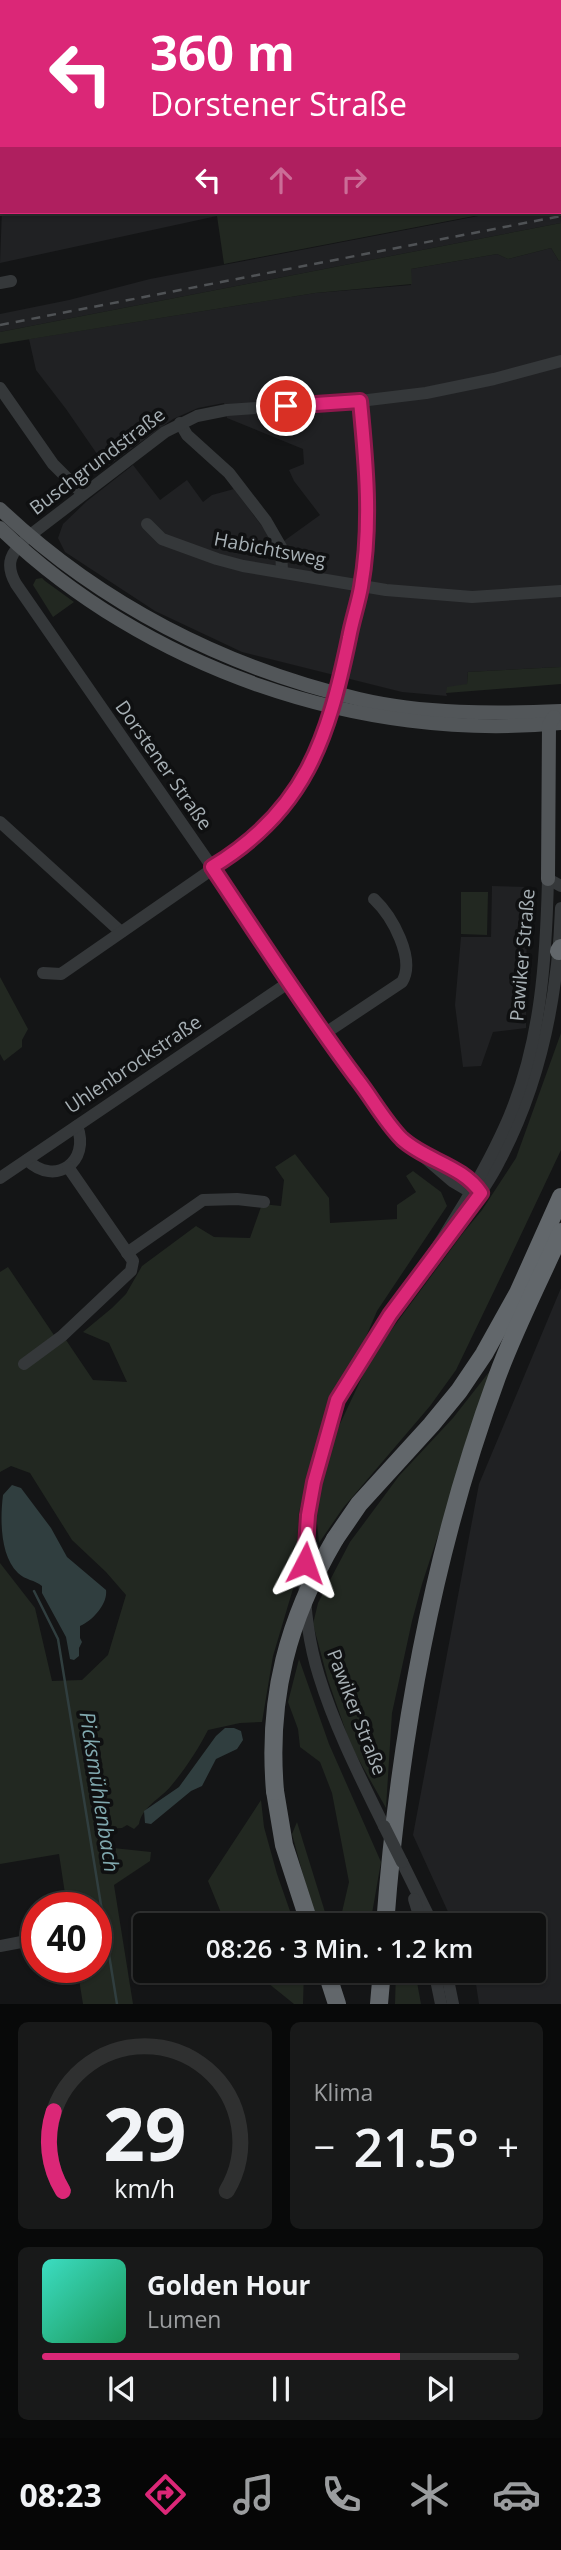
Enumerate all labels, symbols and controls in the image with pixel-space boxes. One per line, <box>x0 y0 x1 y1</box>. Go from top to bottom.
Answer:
text: 360 m <box>150 19 295 85</box>
icon: left <box>35 28 126 119</box>
text: Dorstener Straße <box>150 82 407 125</box>
icon: left <box>189 161 227 199</box>
icon: ahead <box>262 161 300 199</box>
icon: right <box>335 161 373 199</box>
pin <box>256 376 316 436</box>
icon: arrive <box>267 387 305 425</box>
street label: Buschgrundstraße <box>24 401 170 521</box>
street label: Habichtsweg <box>212 525 328 573</box>
street label: Dorstener Straße <box>110 695 218 835</box>
street label: Pawiker Straße <box>503 888 541 1022</box>
street label: Uhlenbrockstraße <box>60 1009 206 1119</box>
position arrow <box>268 1526 342 1600</box>
street label: Pawiker Straße <box>321 1645 393 1779</box>
water label: Picksmühlenbach <box>73 1710 126 1874</box>
speed limit sign: 40 <box>21 1892 112 1983</box>
text: 08:26 · 3 Min. · 1.2 km <box>206 1930 473 1966</box>
text: Klima <box>314 2076 373 2108</box>
text: 29 <box>103 2084 186 2183</box>
text: 21.5° <box>353 2111 479 2182</box>
text: − <box>314 2120 335 2172</box>
text: + <box>497 2120 519 2172</box>
text: km/h <box>114 2171 175 2205</box>
text: Golden Hour <box>147 2267 310 2303</box>
text: Lumen <box>147 2303 221 2335</box>
icon: previous <box>103 2370 141 2408</box>
icon: pause <box>262 2370 300 2408</box>
icon: next <box>421 2370 459 2408</box>
icon: directions <box>141 2470 190 2519</box>
icon: music <box>229 2470 278 2519</box>
icon: phone <box>317 2470 366 2519</box>
icon: climate <box>405 2470 454 2519</box>
icon: car <box>492 2470 541 2519</box>
text: 08:23 <box>19 2473 102 2516</box>

